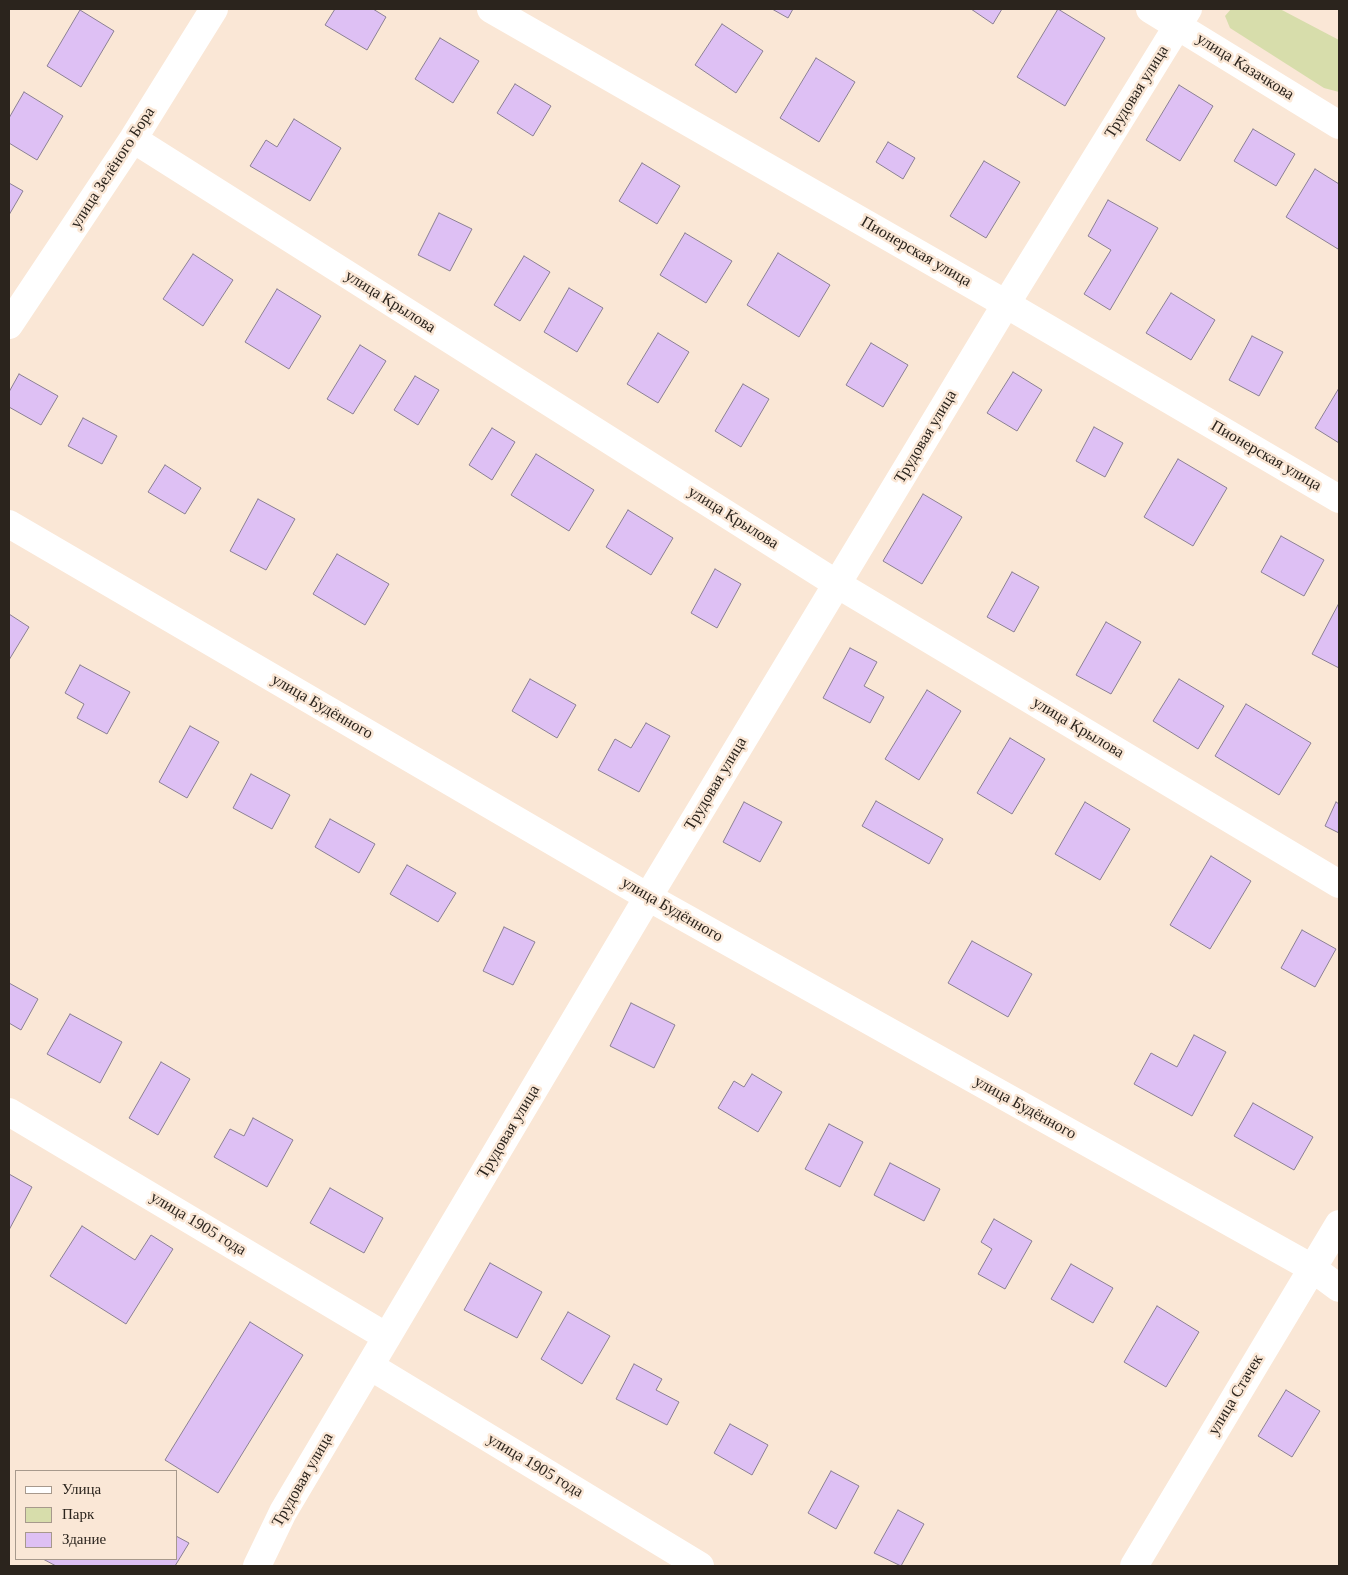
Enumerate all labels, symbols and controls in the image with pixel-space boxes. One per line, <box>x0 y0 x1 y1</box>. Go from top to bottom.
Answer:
street label: улица Казачкова <box>1193 29 1297 105</box>
street label: Трудовая улица <box>1101 42 1173 142</box>
street label: улица Зелёного Бора <box>67 104 159 232</box>
street label: Пионерская улица <box>857 213 975 291</box>
street label: улица Крылова <box>341 266 439 338</box>
street label: Трудовая улица <box>891 387 961 487</box>
street label: Пионерская улица <box>1207 417 1325 495</box>
street label: улица Крылова <box>684 482 782 554</box>
street label: улица Будённого <box>268 670 376 744</box>
street label: улица Крылова <box>1029 693 1127 763</box>
street label: Трудовая улица <box>681 734 751 834</box>
street label: улица Будённого <box>618 873 726 947</box>
street label: улица Будённого <box>971 1072 1079 1144</box>
street label: Трудовая улица <box>474 1082 544 1182</box>
street label: улица 1905 года <box>147 1188 249 1260</box>
street label: улица Стачек <box>1204 1351 1268 1439</box>
street label: Трудовая улица <box>268 1430 338 1530</box>
street label: улица 1905 года <box>484 1430 586 1502</box>
legend <box>15 1470 178 1560</box>
text: Улица <box>62 1481 101 1497</box>
text: Парк <box>62 1506 94 1522</box>
text: Здание <box>62 1531 106 1547</box>

